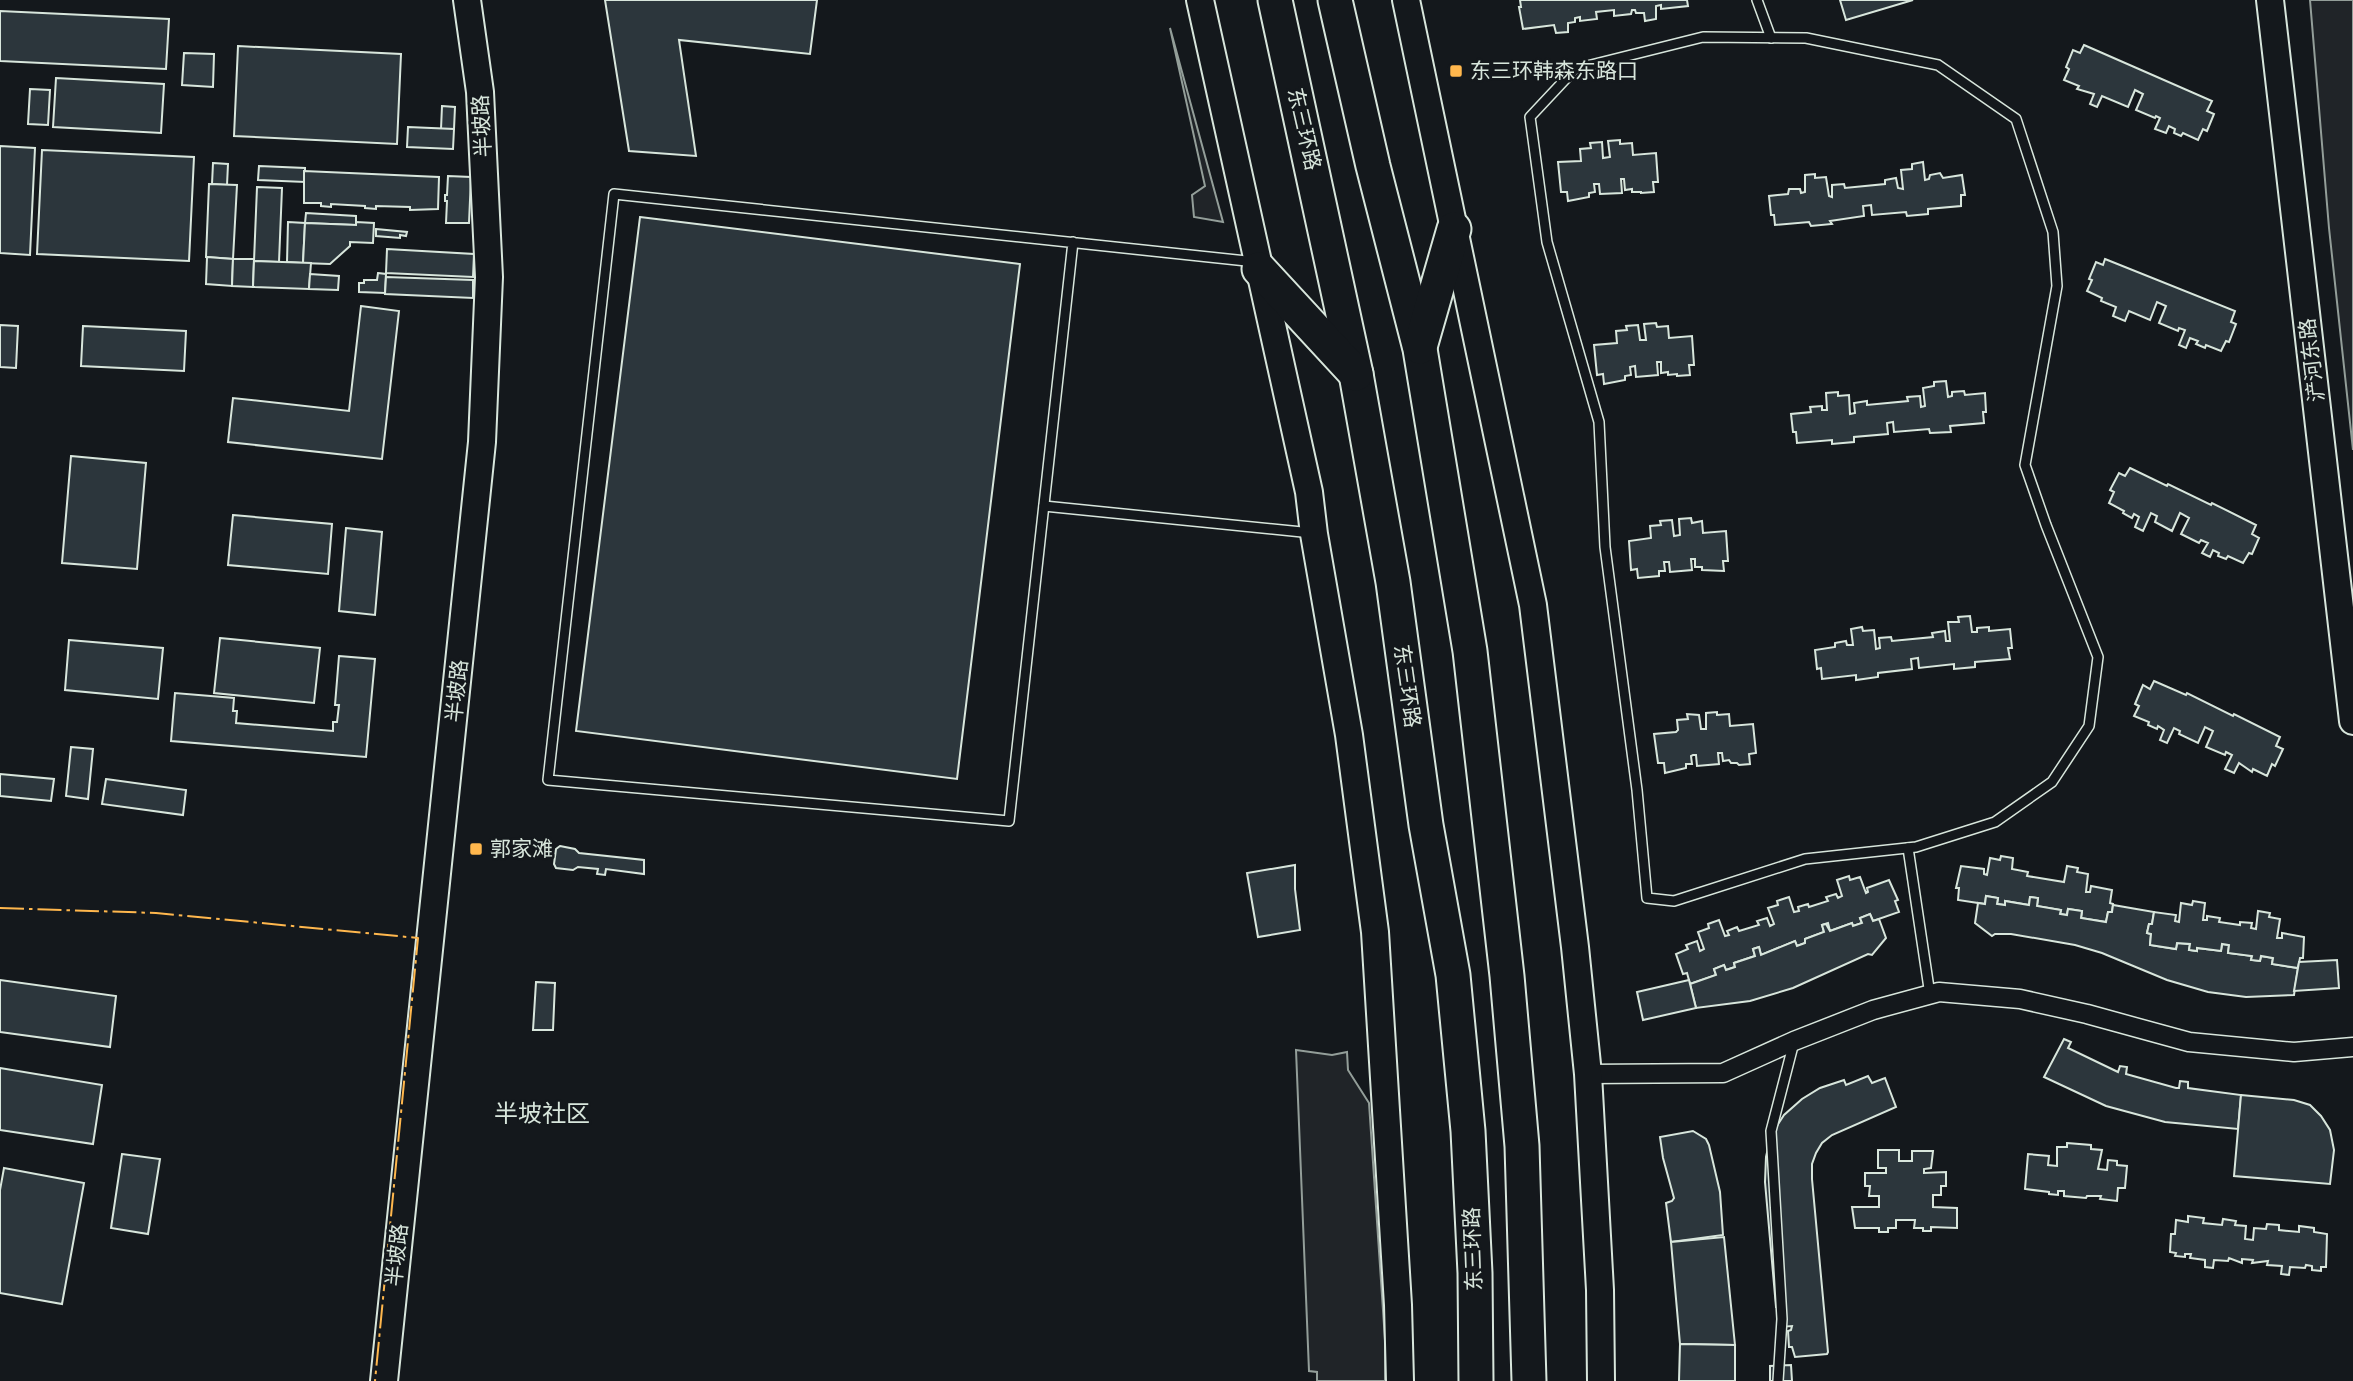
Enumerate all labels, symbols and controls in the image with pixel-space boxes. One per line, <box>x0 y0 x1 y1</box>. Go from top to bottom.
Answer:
place label: 东三环韩森东路口 <box>1470 58 1638 84</box>
marker: 东三环韩森东路口 <box>1448 63 1464 79</box>
street label: 东三环路 <box>1282 85 1326 173</box>
street label: 半坡路 <box>467 94 497 158</box>
street label: 浐河东路 <box>2294 317 2330 403</box>
street label: 东三环路 <box>1388 643 1426 729</box>
street label: 半坡路 <box>441 658 473 724</box>
place label: 郭家滩 <box>490 836 553 862</box>
marker: 郭家滩 <box>468 841 484 857</box>
district label: 半坡社区 <box>494 1099 590 1129</box>
street label: 东三环路 <box>1459 1207 1487 1291</box>
street label: 半坡路 <box>381 1222 413 1288</box>

